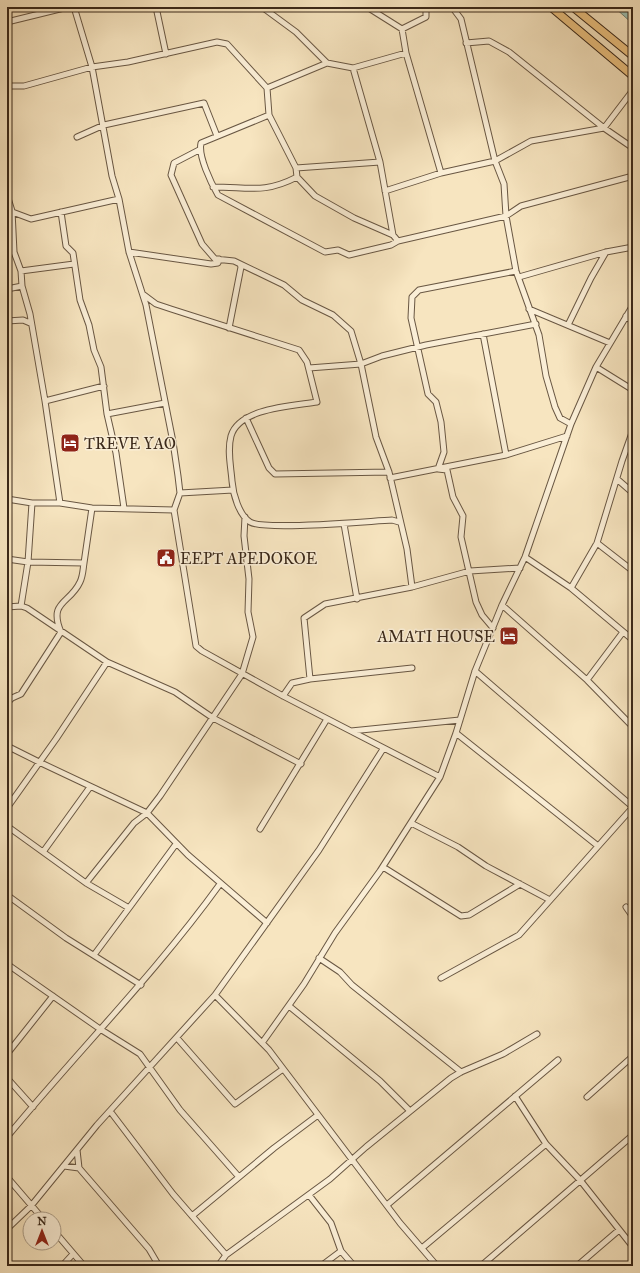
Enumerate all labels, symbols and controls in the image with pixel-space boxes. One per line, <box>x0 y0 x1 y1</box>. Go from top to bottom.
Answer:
hotel icon: TREVE YAO <box>59 432 81 454</box>
place label: TREVE YAO <box>84 434 176 453</box>
public building icon: EEPT APEDOKOE <box>155 547 177 569</box>
place label: EEPT APEDOKOE <box>180 549 317 568</box>
hotel icon: AMATI HOUSE <box>498 625 520 647</box>
place label: AMATI HOUSE <box>376 627 495 646</box>
north arrow <box>22 1211 62 1251</box>
text: N <box>37 1215 47 1228</box>

